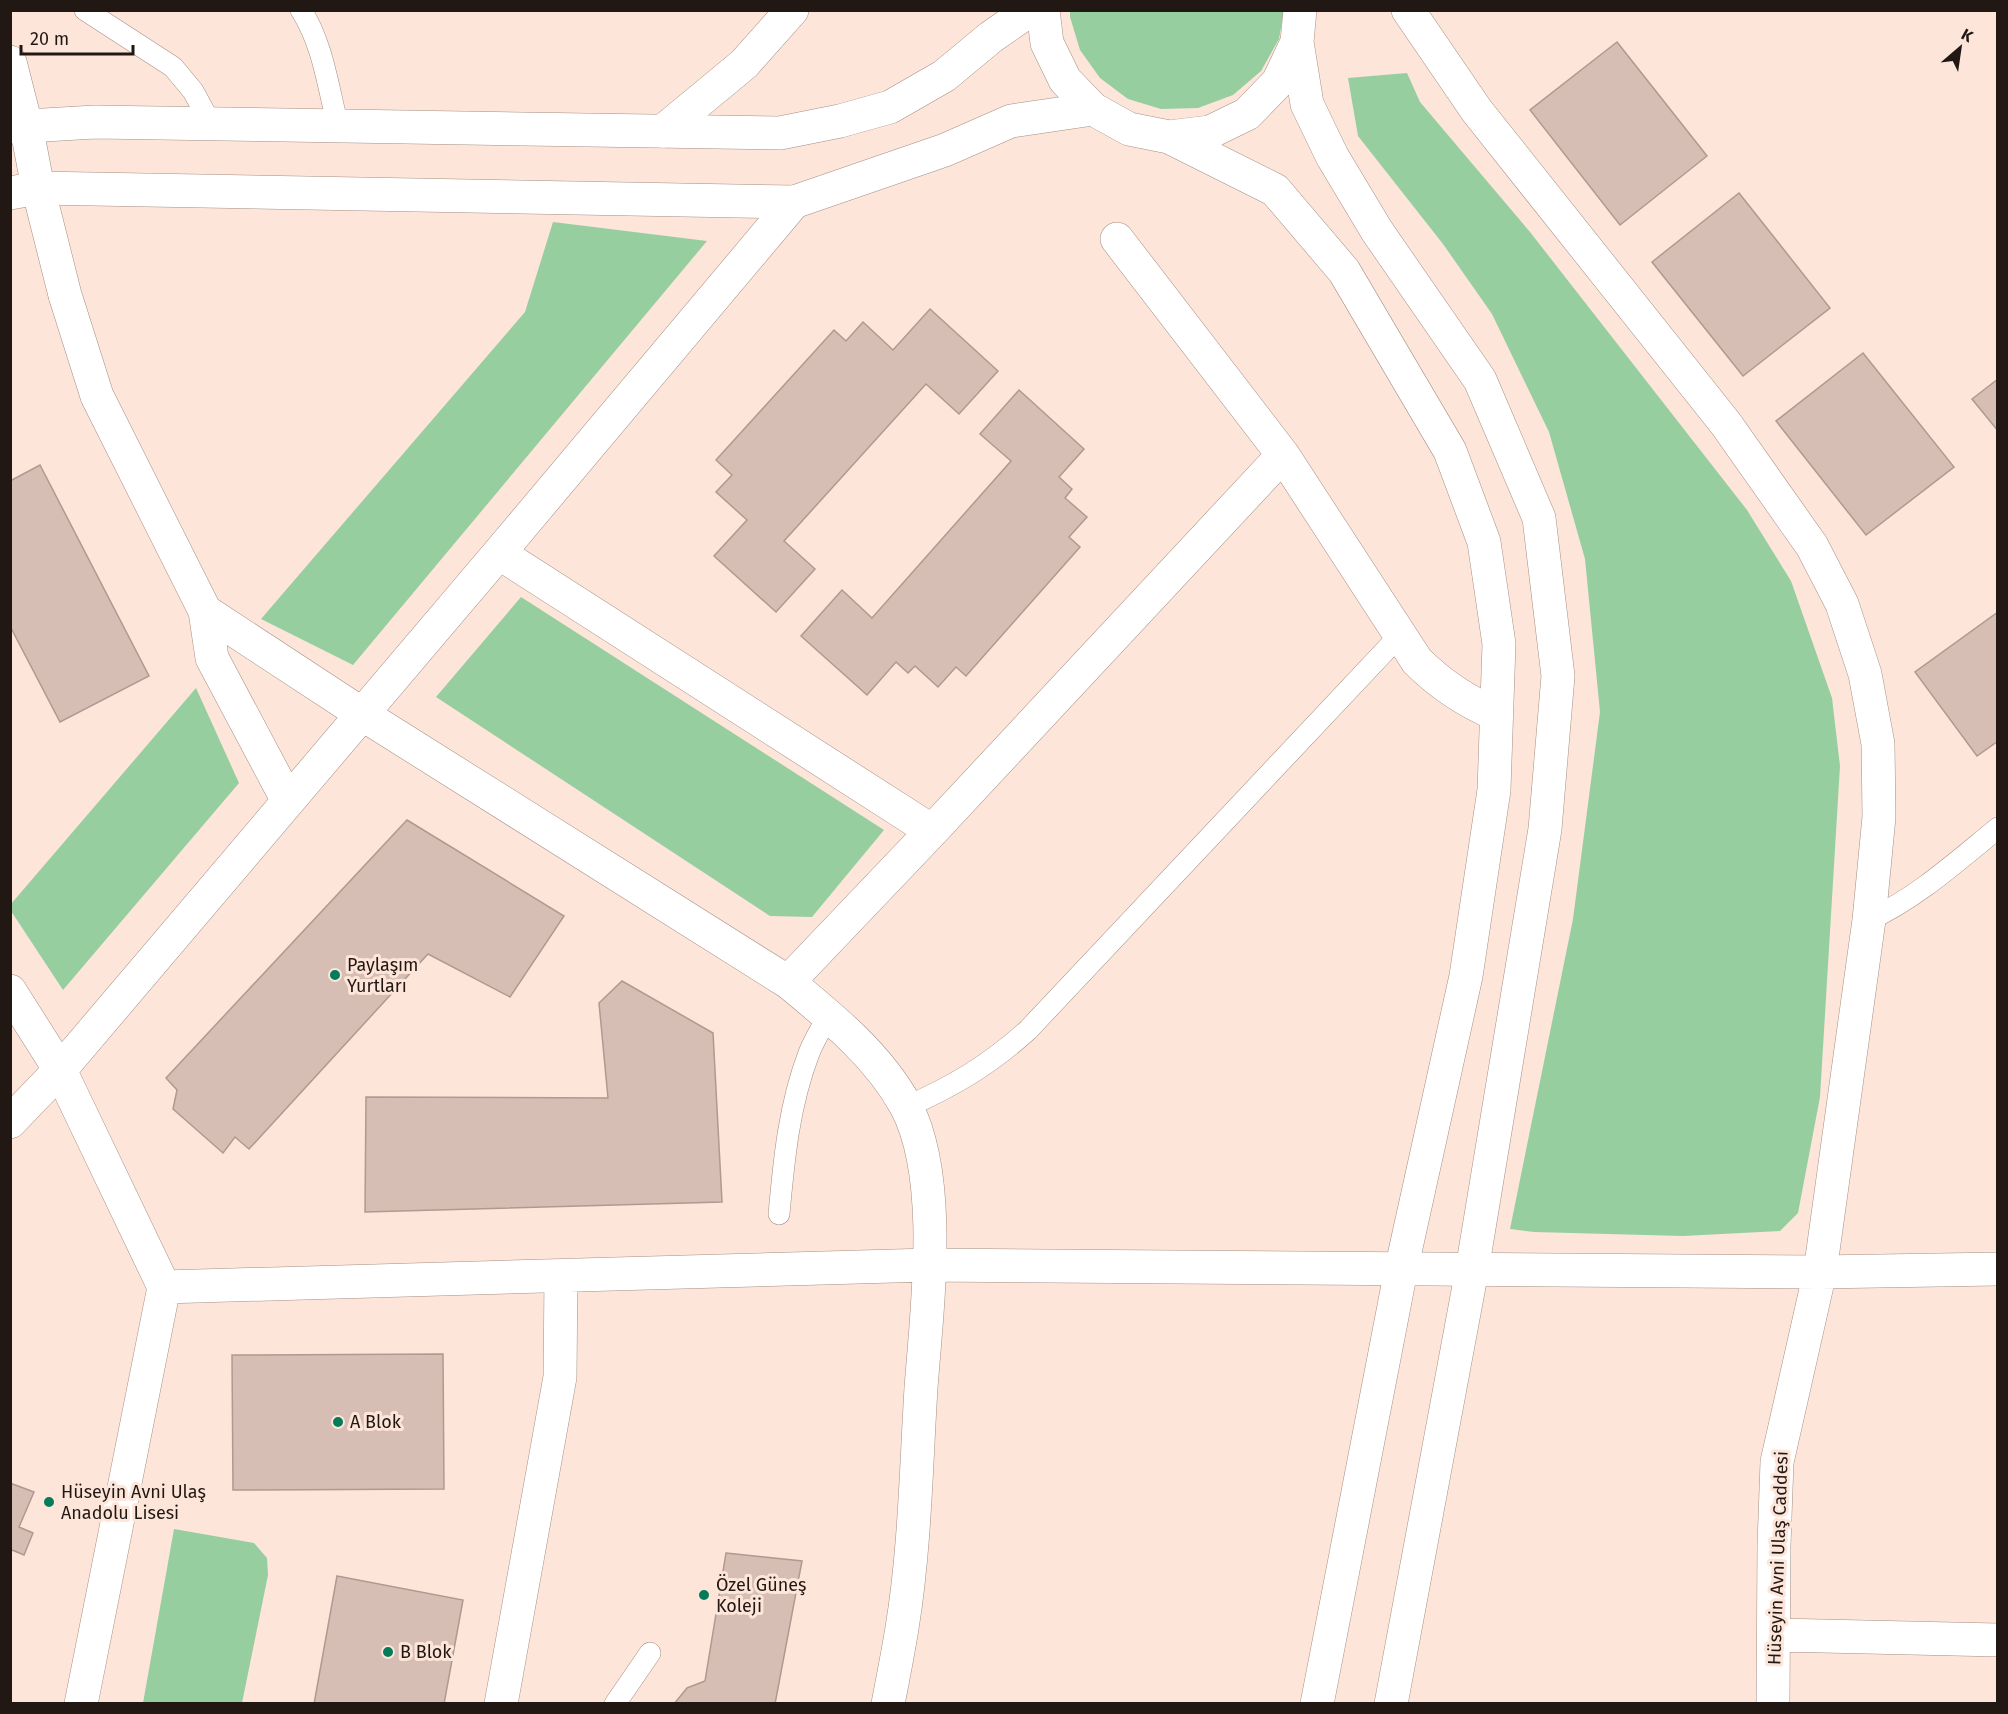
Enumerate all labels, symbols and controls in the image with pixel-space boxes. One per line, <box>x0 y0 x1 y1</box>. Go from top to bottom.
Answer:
scale bar <box>21 18 134 56</box>
north arrow <box>1930 18 1990 78</box>
text: K <box>1958 25 1977 47</box>
text: 20 m <box>30 28 69 50</box>
place label: Paylaşım Yurtları <box>347 954 419 997</box>
marker: Paylaşım Yurtları <box>328 968 342 982</box>
place label: A Blok <box>350 1411 402 1433</box>
marker: A Blok <box>331 1415 345 1429</box>
street label: Hüseyin Avni Ulaş Caddesi <box>1763 1451 1793 1665</box>
place label: Hüseyin Avni Ulaş Anadolu Lisesi <box>61 1481 206 1524</box>
marker: Hüseyin Avni Ulaş Anadolu Lisesi <box>42 1495 56 1509</box>
place label: Özel Güneş Koleji <box>716 1574 806 1617</box>
marker: Özel Güneş Koleji <box>697 1588 711 1602</box>
place label: B Blok <box>400 1641 452 1663</box>
marker: B Blok <box>381 1645 395 1659</box>

